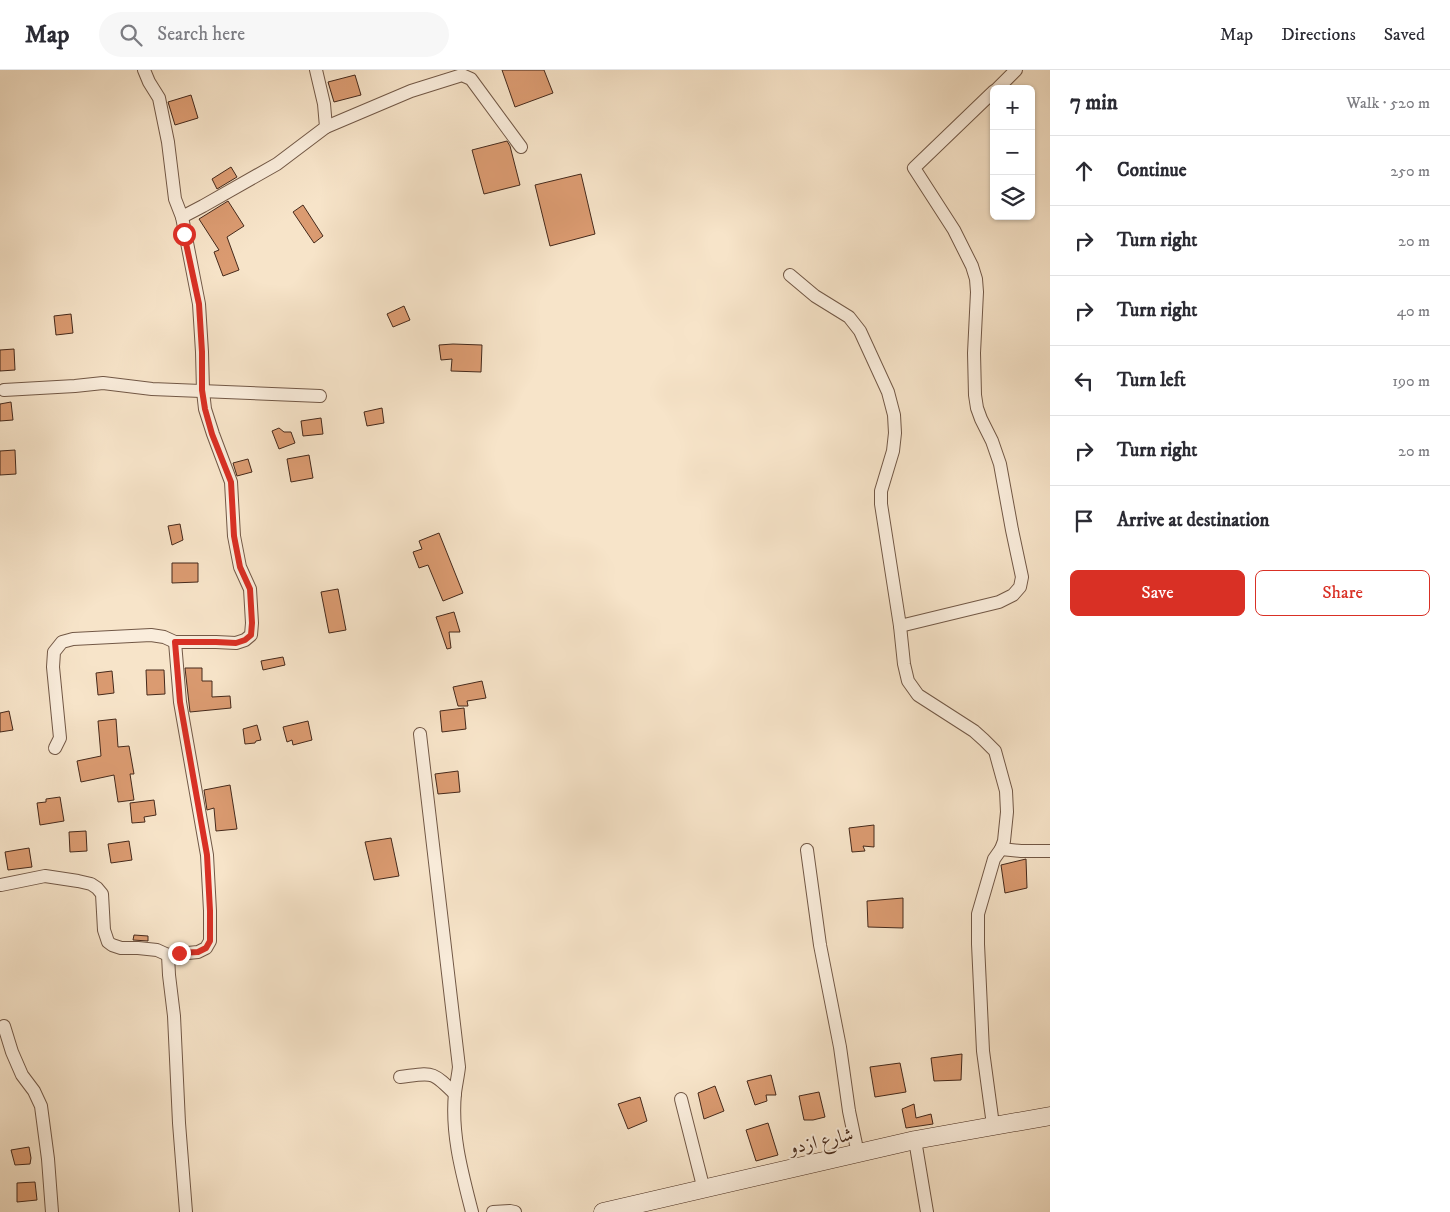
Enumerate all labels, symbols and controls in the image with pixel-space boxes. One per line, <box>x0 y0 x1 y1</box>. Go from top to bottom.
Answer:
search box <box>99 12 449 57</box>
text: Map <box>25 20 69 50</box>
icon: search <box>117 21 145 49</box>
text: Search here <box>157 23 245 46</box>
text: Map <box>1220 24 1253 46</box>
text: Directions <box>1281 24 1356 46</box>
text: Saved <box>1384 24 1425 46</box>
map controls <box>990 85 1035 220</box>
button: + <box>990 85 1035 130</box>
text: 7 min <box>1070 90 1118 116</box>
text: Walk · 520 m <box>1346 93 1430 113</box>
button: − <box>990 130 1035 175</box>
icon: ahead <box>1070 157 1098 185</box>
text: Continue <box>1117 159 1187 182</box>
text: 250 m <box>1390 161 1430 181</box>
button: layers <box>990 175 1035 220</box>
route start <box>173 223 196 246</box>
icon: right <box>1070 227 1098 255</box>
text: Turn right <box>1117 229 1197 252</box>
text: 20 m <box>1398 231 1430 251</box>
icon: right <box>1070 297 1098 325</box>
text: Turn right <box>1117 299 1197 322</box>
text: 40 m <box>1397 301 1430 321</box>
icon: left <box>1070 367 1098 395</box>
text: Turn left <box>1117 369 1186 392</box>
text: 190 m <box>1392 371 1430 391</box>
icon: right <box>1070 437 1098 465</box>
text: Turn right <box>1117 439 1197 462</box>
text: 20 m <box>1398 441 1430 461</box>
icon: arrive <box>1070 507 1098 535</box>
text: Arrive at destination <box>1117 509 1269 532</box>
button: Save <box>1070 570 1245 616</box>
button: Share <box>1255 570 1430 616</box>
route end <box>168 942 191 965</box>
street label: شارع ازدو <box>785 1123 856 1163</box>

